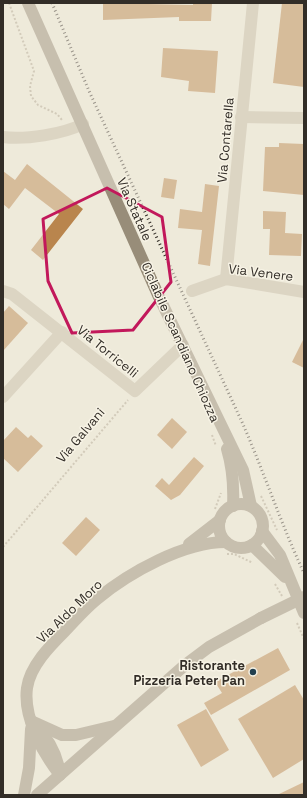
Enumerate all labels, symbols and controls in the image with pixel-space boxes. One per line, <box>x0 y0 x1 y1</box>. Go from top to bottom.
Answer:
street label: Via Contarella <box>213 96 238 184</box>
street label: Via Statale <box>113 175 156 243</box>
street label: Ciclabile Scandiano Chiozza <box>137 259 224 425</box>
street label: Via Venere <box>228 260 294 285</box>
street label: Via Torricelli <box>74 321 142 381</box>
street label: Via Galvani <box>52 404 108 466</box>
street label: Via Aldo Moro <box>33 576 106 647</box>
place label: Ristorante Pizzeria Peter Pan <box>134 657 245 689</box>
marker: Ristorante Pizzeria Peter Pan <box>248 667 258 677</box>

